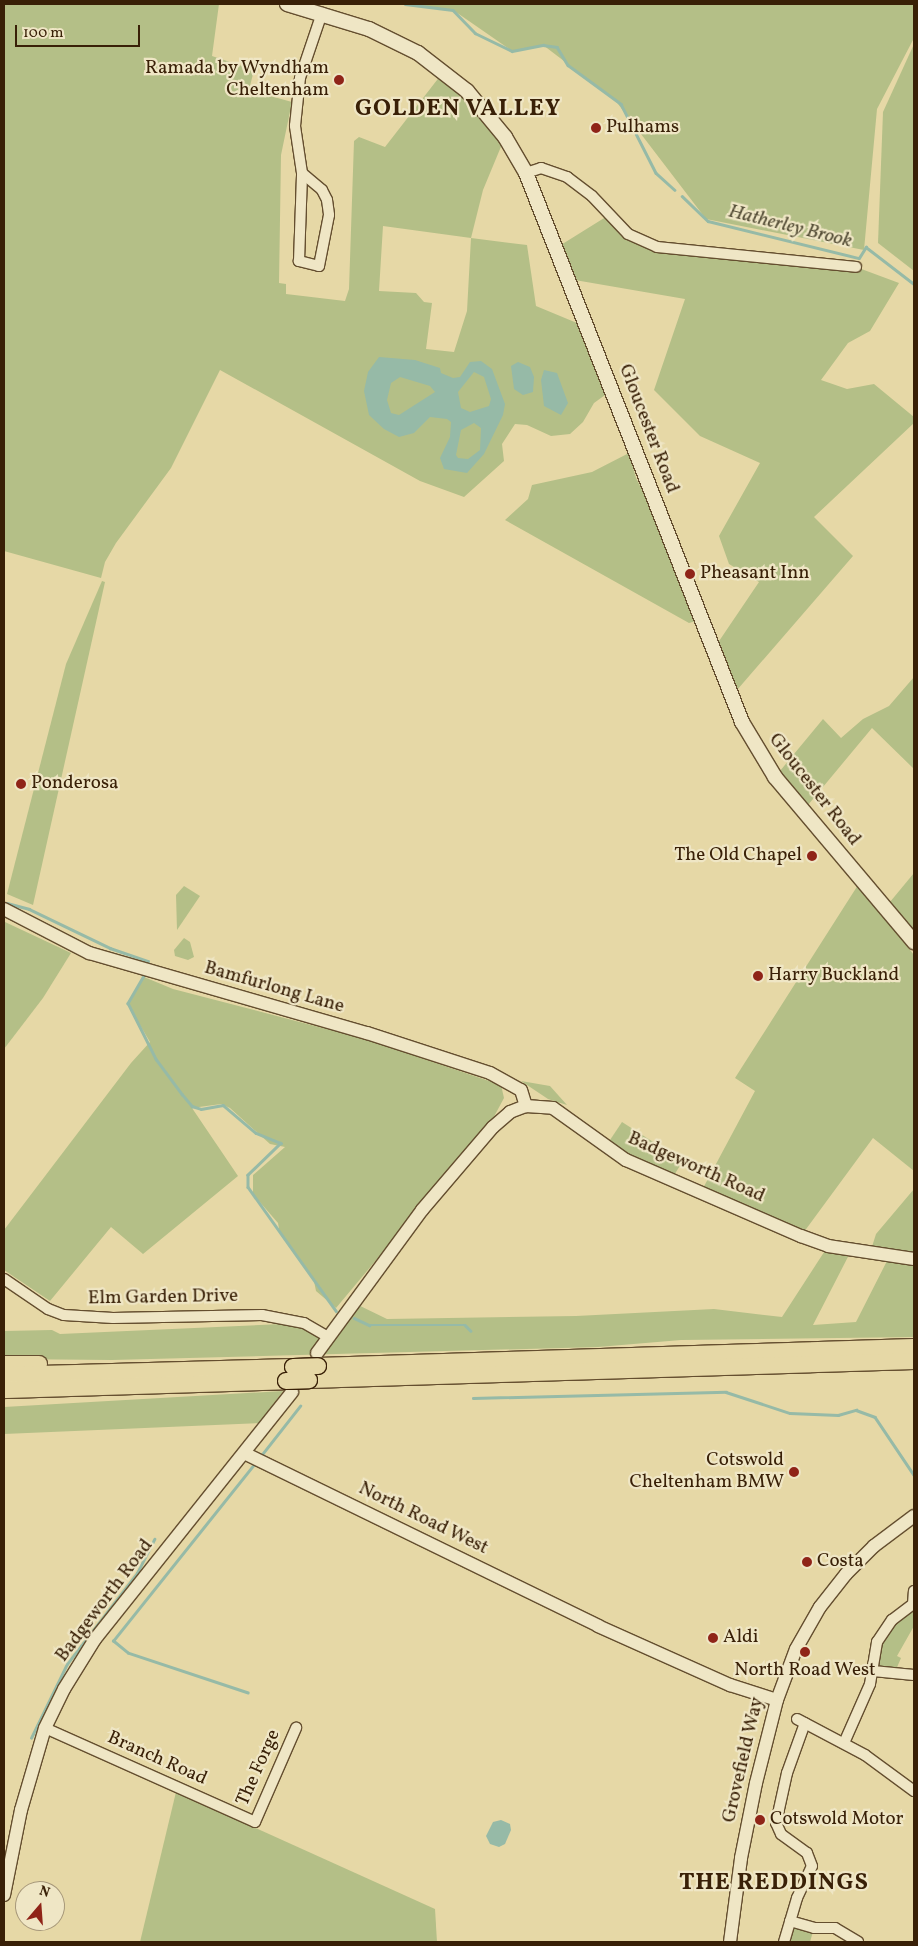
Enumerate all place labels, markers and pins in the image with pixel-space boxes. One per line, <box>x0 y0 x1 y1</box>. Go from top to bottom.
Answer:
place label: Ramada by Wyndham Cheltenham <box>144 58 329 102</box>
marker: Ramada by Wyndham Cheltenham <box>333 74 345 86</box>
place label: Pulhams <box>606 117 679 139</box>
marker: Pulhams <box>590 122 602 134</box>
place label: Pheasant Inn <box>700 563 810 585</box>
marker: Pheasant Inn <box>684 568 696 580</box>
place label: Ponderosa <box>31 773 118 795</box>
marker: Ponderosa <box>15 778 27 790</box>
place label: The Old Chapel <box>674 845 802 867</box>
marker: The Old Chapel <box>806 850 818 862</box>
place label: Harry Buckland <box>768 965 900 987</box>
marker: Harry Buckland <box>752 970 764 982</box>
place label: Cotswold Cheltenham BMW <box>629 1450 784 1494</box>
marker: Cotswold Cheltenham BMW <box>788 1466 800 1478</box>
place label: Costa <box>817 1551 864 1573</box>
marker: Costa <box>801 1556 813 1568</box>
place label: Aldi <box>723 1627 758 1649</box>
marker: Aldi <box>707 1632 719 1644</box>
marker: North Road West <box>799 1646 811 1658</box>
place label: North Road West <box>734 1660 876 1682</box>
place label: Cotswold Motor <box>770 1809 904 1831</box>
marker: Cotswold Motor <box>754 1814 766 1826</box>

